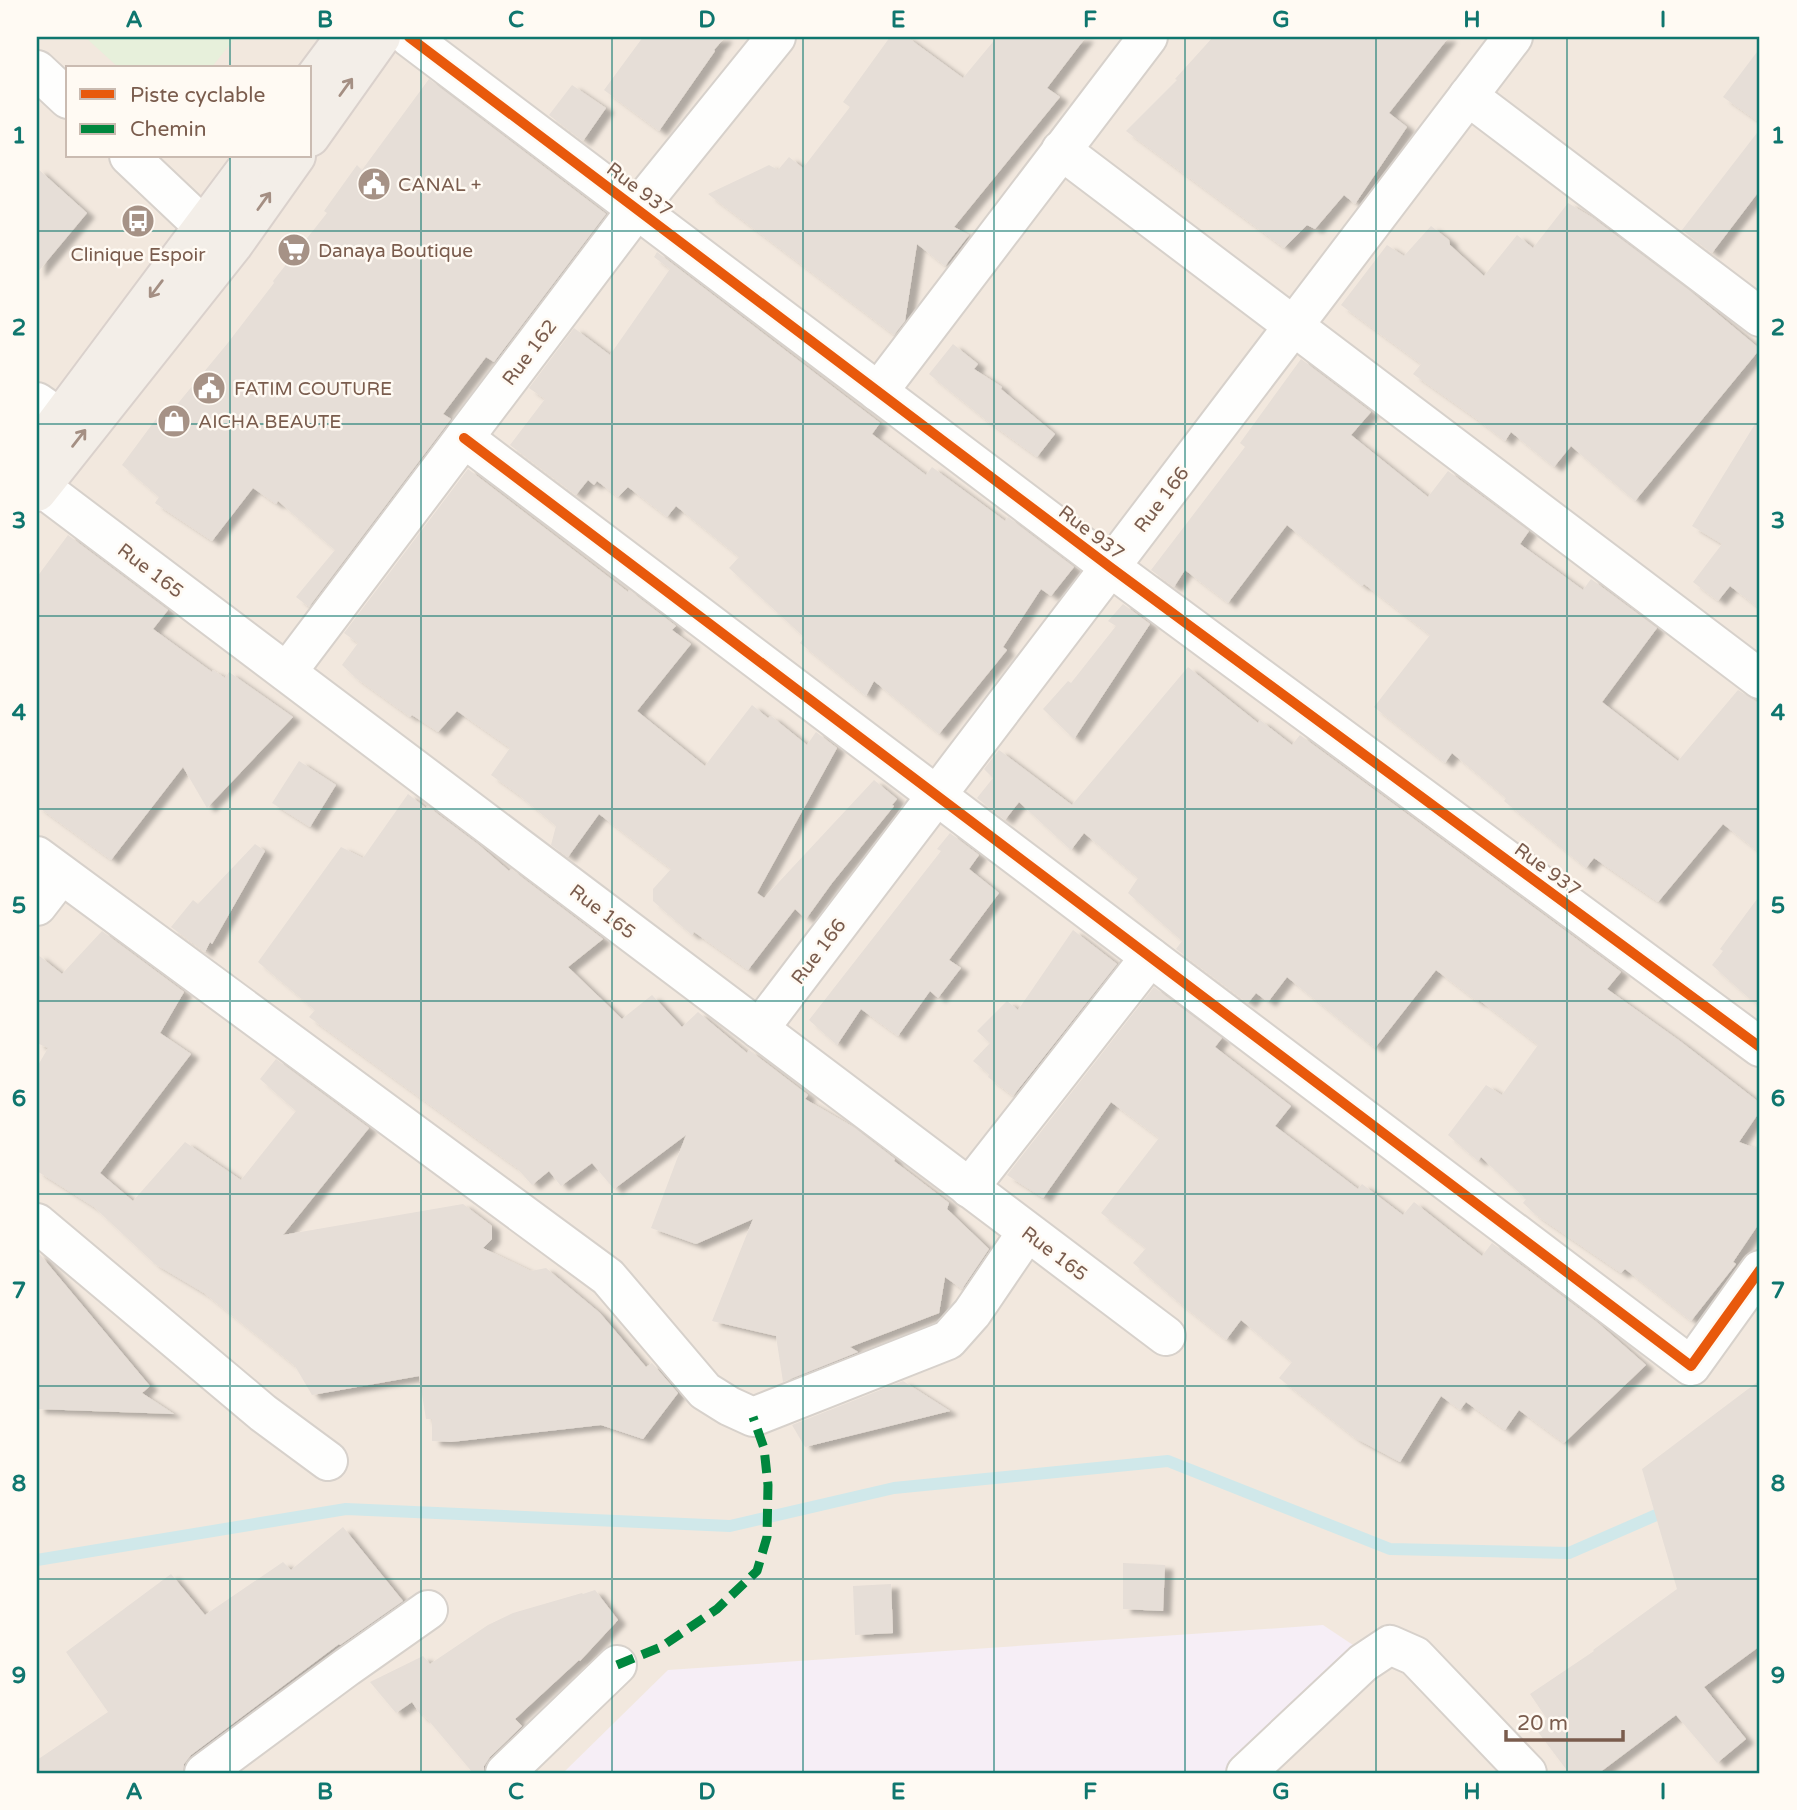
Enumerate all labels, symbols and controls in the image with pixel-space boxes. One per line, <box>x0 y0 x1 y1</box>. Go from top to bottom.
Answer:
text: A <box>125 6 143 34</box>
text: B <box>317 6 333 34</box>
text: C <box>508 6 524 34</box>
text: D <box>698 6 716 34</box>
text: E <box>891 6 905 34</box>
text: F <box>1083 6 1097 34</box>
text: G <box>1272 6 1290 34</box>
text: H <box>1463 6 1481 34</box>
text: I <box>1660 6 1666 34</box>
legend <box>66 66 312 158</box>
one-way arrow <box>338 78 353 97</box>
text: Piste cyclable <box>130 83 265 108</box>
text: Chemin <box>130 117 207 142</box>
text: 1 <box>12 122 26 150</box>
text: 1 <box>1771 122 1785 150</box>
street label: Rue 937 <box>602 158 677 222</box>
public building icon: CANAL + <box>355 165 393 203</box>
place label: CANAL + <box>398 174 481 196</box>
one-way arrow <box>257 192 271 211</box>
bus stop icon: Clinique Espoir <box>119 202 157 240</box>
supermarket icon: Danaya Boutique <box>275 231 313 269</box>
place label: Danaya Boutique <box>318 240 473 262</box>
place label: Clinique Espoir <box>71 244 206 266</box>
one-way arrow <box>149 279 163 298</box>
text: 2 <box>12 314 26 342</box>
text: 2 <box>1771 314 1785 342</box>
street label: Rue 162 <box>498 315 562 390</box>
public building icon: FATIM COUTURE <box>190 369 228 407</box>
place label: FATIM COUTURE <box>234 378 392 400</box>
shop icon: AICHA BEAUTE <box>155 402 193 440</box>
place label: AICHA BEAUTE <box>198 411 341 433</box>
one-way arrow <box>71 430 87 448</box>
street label: Rue 166 <box>1130 462 1194 537</box>
street label: Rue 937 <box>1054 501 1129 565</box>
text: 3 <box>12 507 26 535</box>
text: 3 <box>1771 507 1785 535</box>
street label: Rue 165 <box>113 539 188 603</box>
text: 4 <box>12 699 27 727</box>
text: 4 <box>1771 699 1786 727</box>
street label: Rue 937 <box>1510 838 1585 901</box>
street label: Rue 165 <box>565 880 640 944</box>
text: 5 <box>12 892 26 920</box>
text: 5 <box>1771 892 1785 920</box>
street label: Rue 166 <box>787 914 851 989</box>
text: 6 <box>12 1085 26 1113</box>
text: 6 <box>1771 1085 1785 1113</box>
street label: Rue 165 <box>1017 1222 1092 1286</box>
text: 7 <box>12 1277 26 1305</box>
text: 7 <box>1771 1277 1785 1305</box>
text: 8 <box>12 1470 26 1498</box>
text: 8 <box>1771 1470 1785 1498</box>
text: 9 <box>12 1662 26 1690</box>
text: 9 <box>1771 1662 1785 1690</box>
scale bar <box>1506 1698 1624 1742</box>
text: 20 m <box>1517 1711 1568 1736</box>
text: A <box>125 1778 143 1806</box>
text: B <box>317 1778 333 1806</box>
text: C <box>508 1778 524 1806</box>
text: D <box>698 1778 716 1806</box>
text: E <box>891 1778 905 1806</box>
text: F <box>1083 1778 1097 1806</box>
text: G <box>1272 1778 1290 1806</box>
text: H <box>1463 1778 1481 1806</box>
text: I <box>1660 1778 1666 1806</box>

